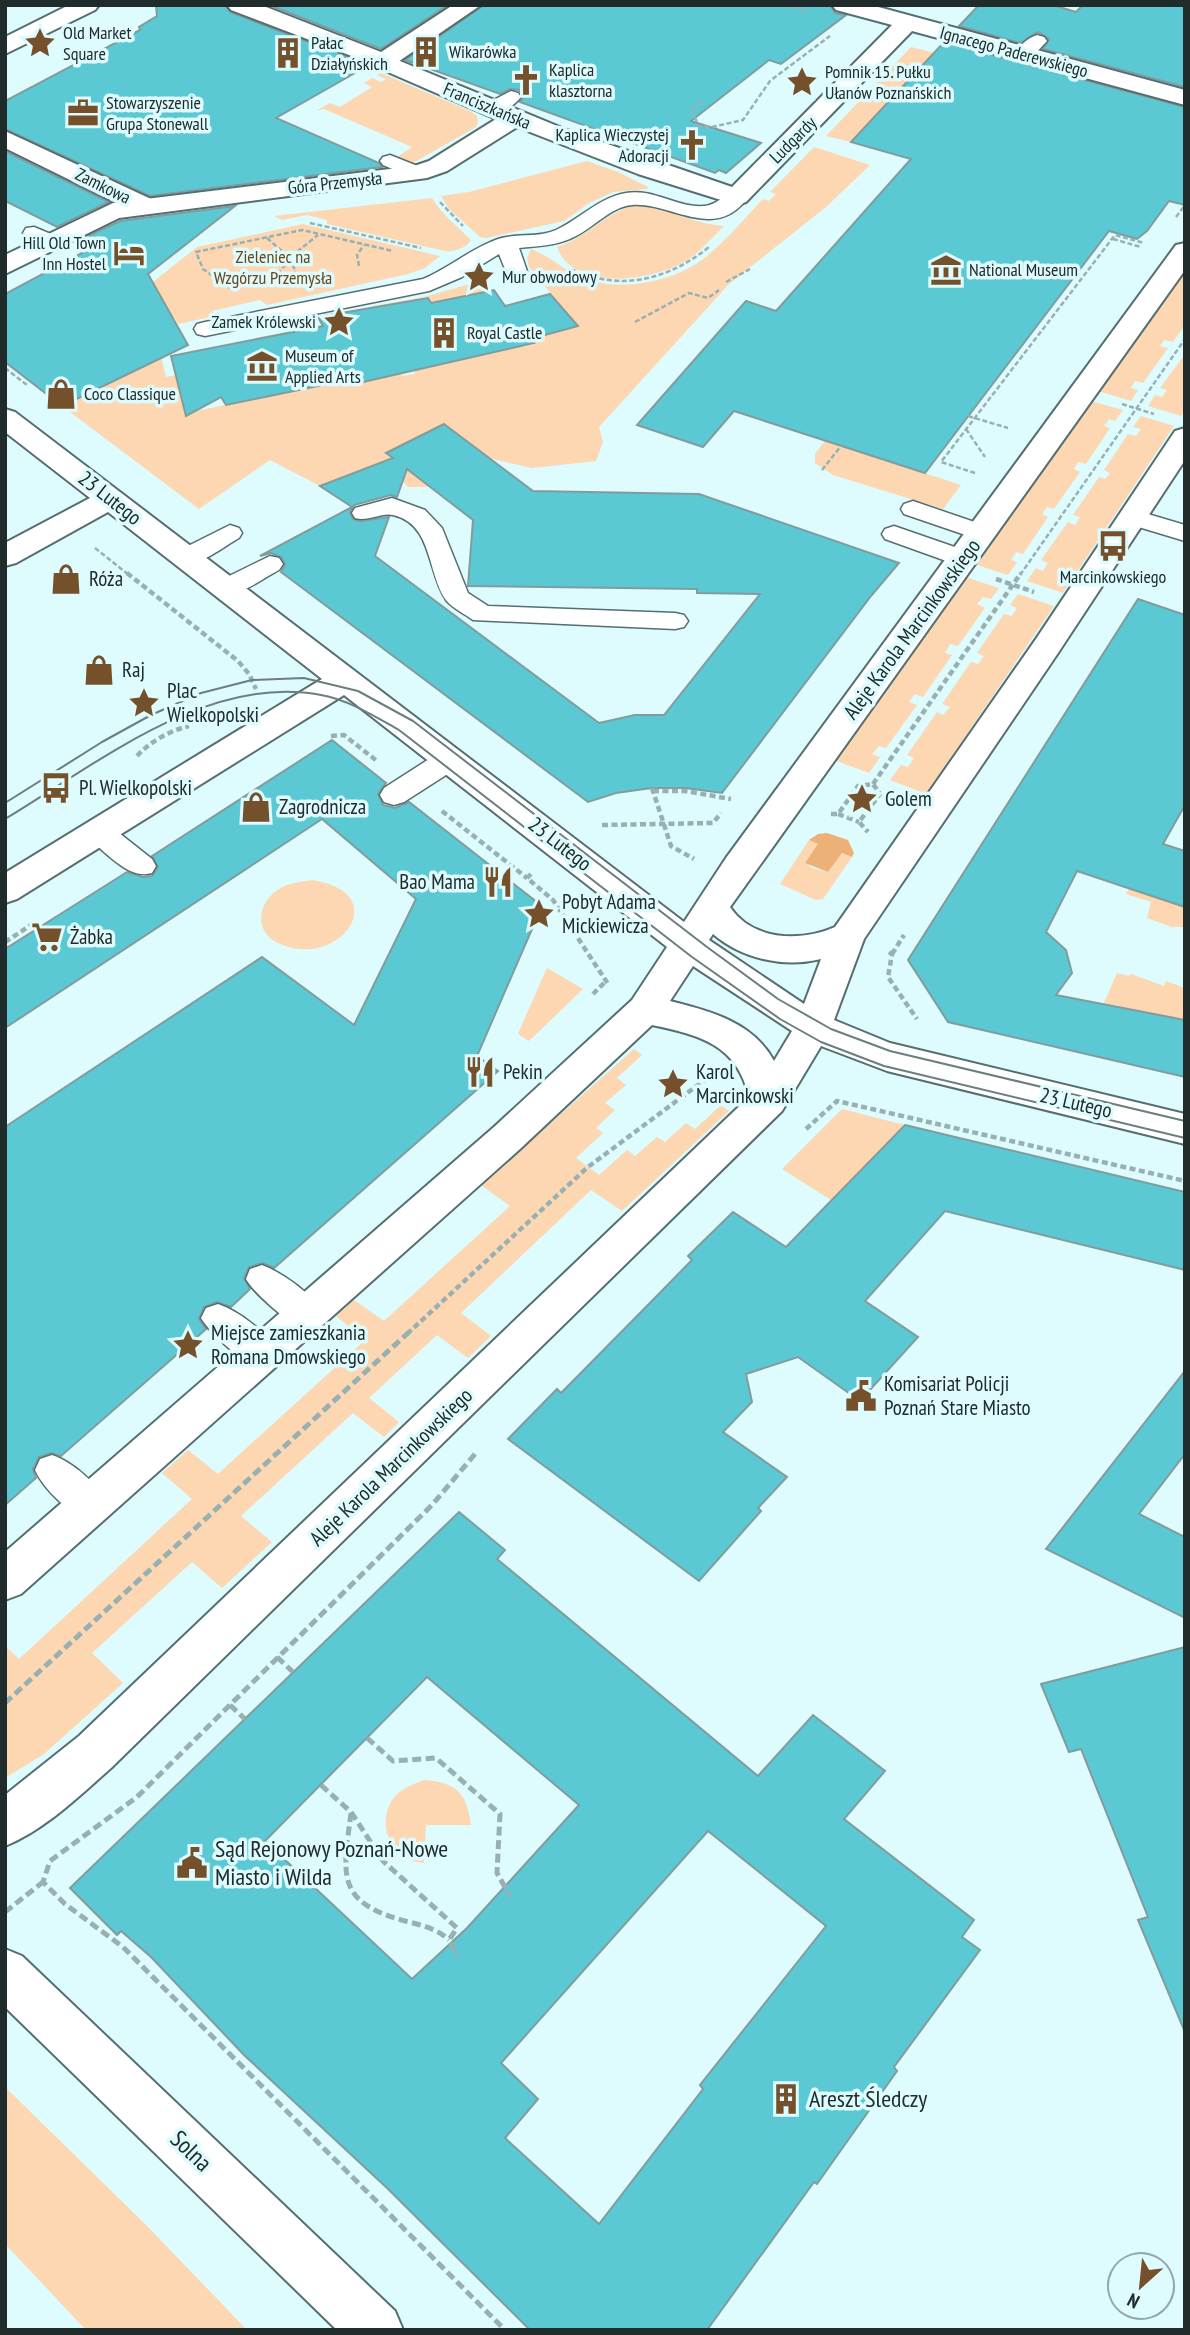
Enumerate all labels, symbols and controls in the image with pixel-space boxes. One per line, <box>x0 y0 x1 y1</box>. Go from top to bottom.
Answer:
place label: Old Market Square <box>63 21 132 65</box>
street label: Ignacego Paderewskiego <box>937 21 1091 82</box>
place icon: Old Market Square <box>23 26 57 60</box>
place label: Pałac Działyńskich <box>311 31 388 75</box>
building icon: Wikarówka <box>409 35 443 69</box>
building icon: Pałac Działyńskich <box>271 36 305 70</box>
place label: Wikarówka <box>449 40 517 63</box>
place label: Kaplica klasztorna <box>549 58 613 102</box>
place label: Pomnik 15. Pułku Ułanów Poznańskich <box>825 60 951 104</box>
church icon: Kaplica klasztorna <box>509 63 543 97</box>
place icon: Pomnik 15. Pułku Ułanów Poznańskich <box>785 65 819 99</box>
street label: Franciszkańska <box>440 77 534 134</box>
place label: Stowarzyszenie Grupa Stonewall <box>106 91 209 135</box>
office icon: Stowarzyszenie Grupa Stonewall <box>66 96 100 130</box>
street label: Ludgardy <box>764 111 821 168</box>
place label: Kaplica Wieczystej Adoracji <box>555 123 669 167</box>
church icon: Kaplica Wieczystej Adoracji <box>675 128 709 162</box>
street label: Zamkowa <box>72 162 135 209</box>
street label: Góra Przemysła <box>287 166 383 199</box>
place label: Hill Old Town Inn Hostel <box>23 231 107 275</box>
hotel icon: Hill Old Town Inn Hostel <box>112 236 146 270</box>
park label: Zieleniec na Wzgórzu Przemysła <box>214 245 332 289</box>
museum icon: National Museum <box>929 253 963 287</box>
place label: National Museum <box>969 258 1078 281</box>
place icon: Mur obwodowy <box>462 260 496 294</box>
place label: Mur obwodowy <box>502 265 597 288</box>
place icon: Zamek Królewski <box>322 305 356 339</box>
place label: Zamek Królewski <box>211 310 316 333</box>
building icon: Royal Castle <box>427 316 461 350</box>
place label: Royal Castle <box>467 321 542 344</box>
place label: Museum of Applied Arts <box>285 344 361 388</box>
museum icon: Museum of Applied Arts <box>245 349 279 383</box>
shop icon: Coco Classique <box>44 377 78 411</box>
place label: Coco Classique <box>84 382 176 405</box>
street label: 23 Lutego <box>73 464 147 531</box>
bus stop icon: Marcinkowskiego <box>1096 529 1130 563</box>
street label: Aleje Karola Marcinkowskiego <box>837 533 986 724</box>
shop icon: Róża <box>49 562 83 596</box>
place label: Róża <box>89 565 123 592</box>
place label: Marcinkowskiego <box>1060 565 1167 588</box>
shop icon: Raj <box>82 653 116 687</box>
place label: Raj <box>122 656 145 683</box>
place label: Plac Wielkopolski <box>167 677 259 728</box>
place icon: Plac Wielkopolski <box>127 686 161 720</box>
bus stop icon: Pl. Wielkopolski <box>39 771 73 805</box>
place label: Pl. Wielkopolski <box>79 774 192 801</box>
place icon: Golem <box>845 782 879 816</box>
place label: Golem <box>885 785 932 812</box>
shop icon: Zagrodnicza <box>239 790 273 824</box>
place label: Zagrodnicza <box>279 793 366 820</box>
street label: 23 Lutego <box>523 810 597 877</box>
restaurant icon: Bao Mama <box>481 865 515 899</box>
place label: Bao Mama <box>399 868 475 895</box>
place label: Pobyt Adama Mickiewicza <box>562 888 656 939</box>
place icon: Pobyt Adama Mickiewicza <box>522 897 556 931</box>
supermarket icon: Żabka <box>30 920 64 954</box>
place label: Żabka <box>70 923 113 950</box>
restaurant icon: Pekin <box>463 1055 497 1089</box>
place label: Pekin <box>503 1058 542 1085</box>
place label: Karol Marcinkowski <box>696 1058 794 1109</box>
place icon: Karol Marcinkowski <box>656 1067 690 1101</box>
street label: 23 Lutego <box>1037 1081 1115 1124</box>
place label: Miejsce zamieszkania Romana Dmowskiego <box>211 1319 366 1370</box>
place icon: Miejsce zamieszkania Romana Dmowskiego <box>171 1328 205 1362</box>
place label: Komisariat Policji Poznań Stare Miasto <box>884 1370 1031 1421</box>
public building icon: Komisariat Policji Poznań Stare Miasto <box>844 1379 878 1413</box>
street label: Aleje Karola Marcinkowskiego <box>303 1382 478 1552</box>
place label: Sąd Rejonowy Poznań-Nowe Miasto i Wilda <box>215 1833 448 1892</box>
public building icon: Sąd Rejonowy Poznań-Nowe Miasto i Wilda <box>175 1846 209 1880</box>
building icon: Areszt Śledczy <box>769 2082 803 2116</box>
place label: Areszt Śledczy <box>809 2083 927 2114</box>
street label: Solna <box>164 2123 219 2178</box>
north arrow <box>1106 2251 1176 2321</box>
text: N <box>1123 2288 1143 2314</box>

